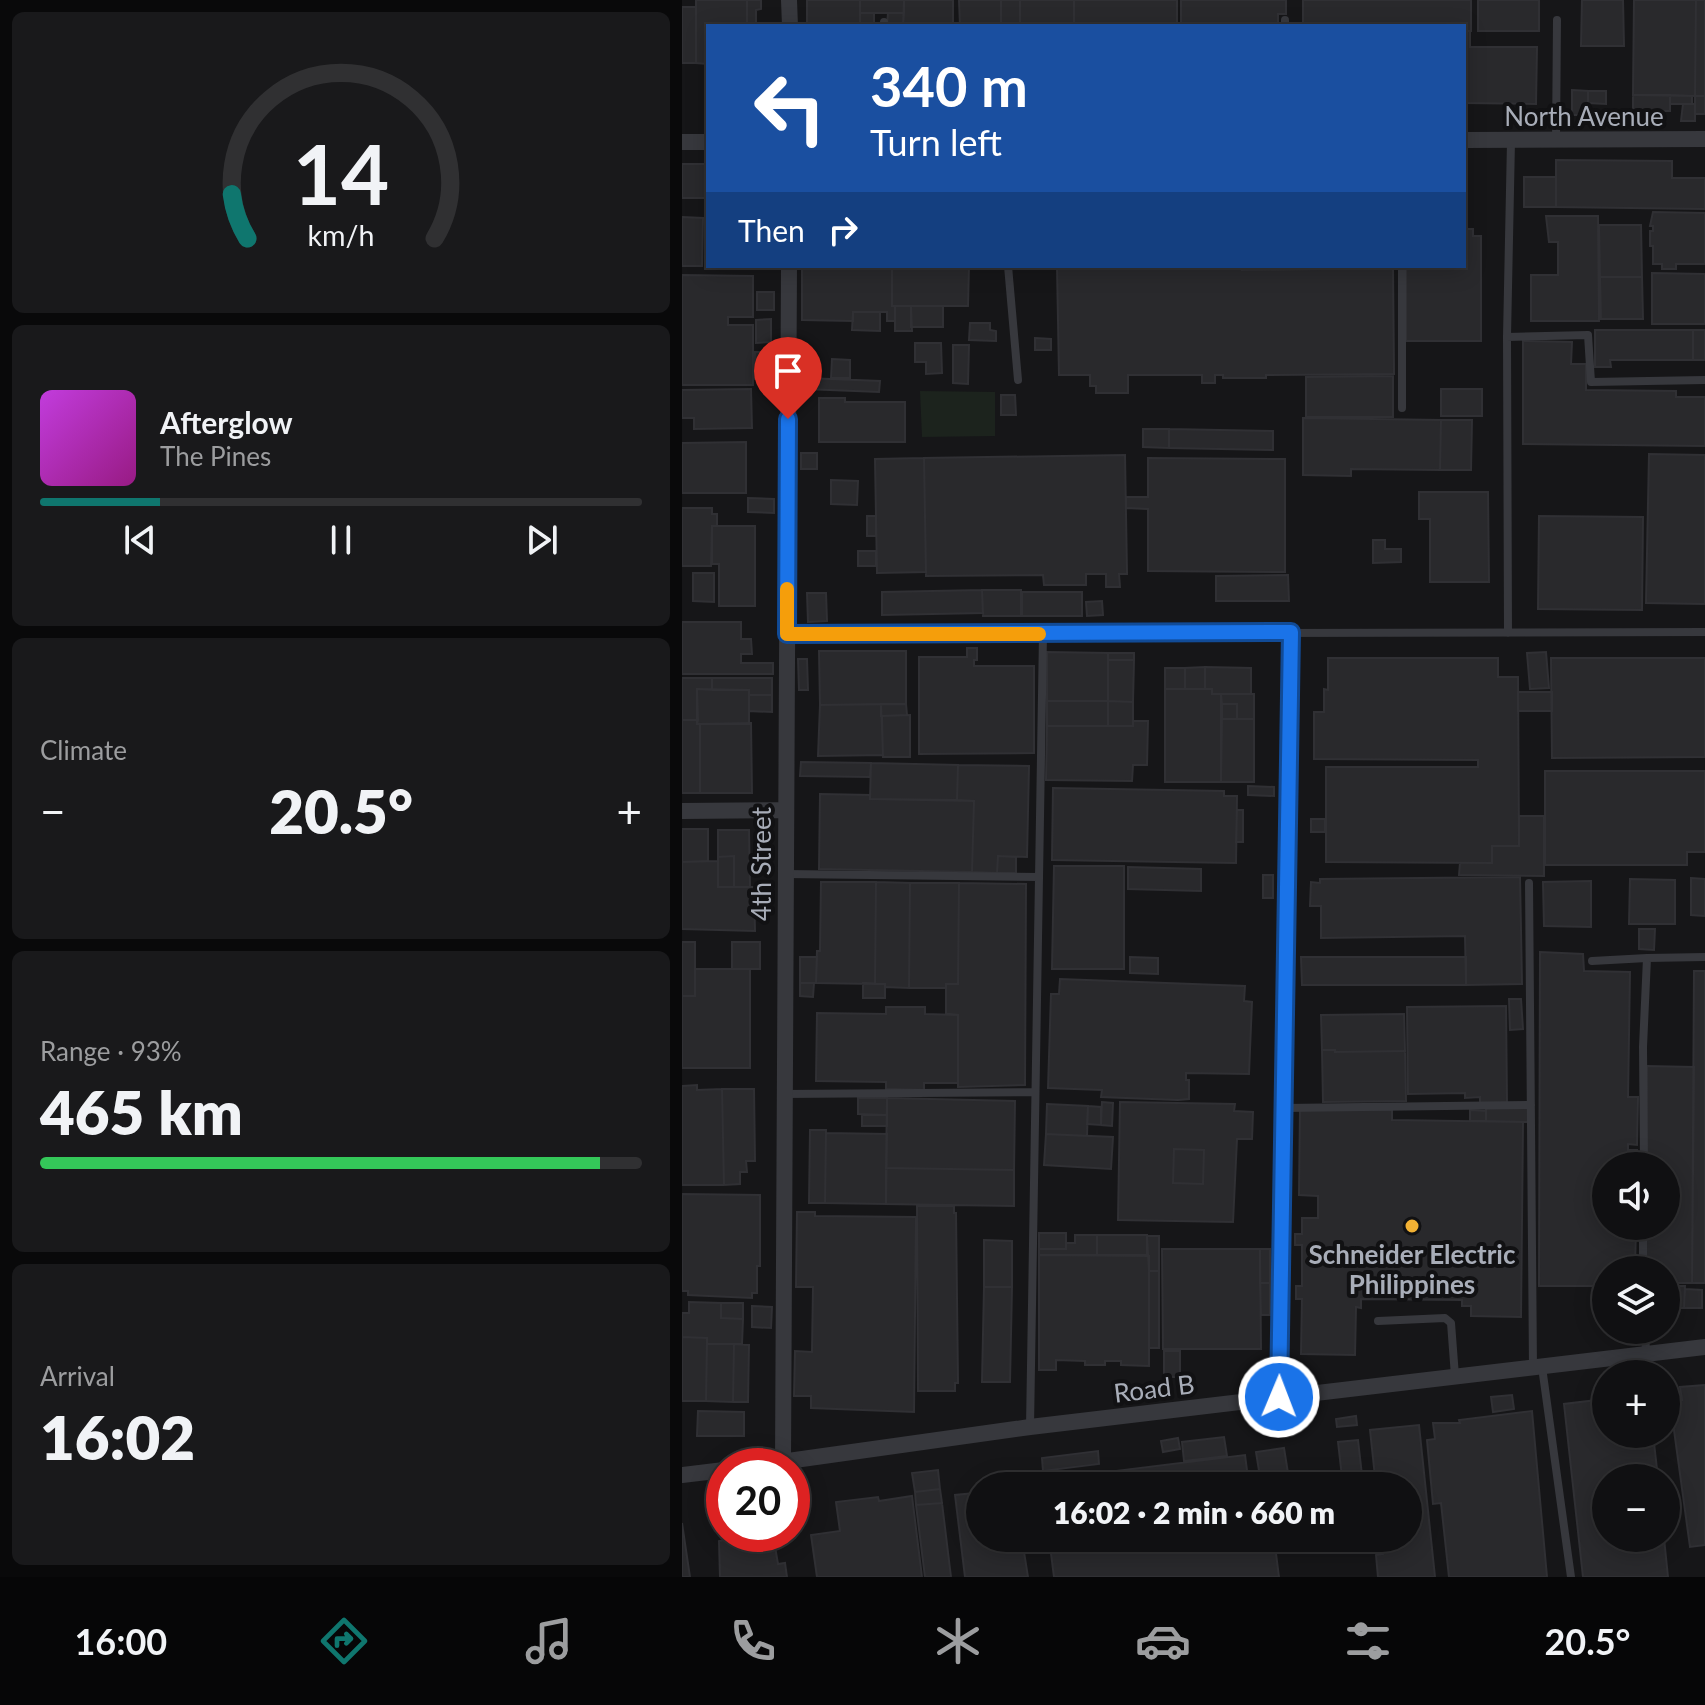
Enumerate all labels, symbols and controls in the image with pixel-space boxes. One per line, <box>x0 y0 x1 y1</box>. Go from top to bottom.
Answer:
text: 340 m <box>870 52 1028 119</box>
icon: left <box>738 56 842 160</box>
street label: North Avenue <box>1504 100 1664 132</box>
text: Turn left <box>870 120 1002 164</box>
text: 14 <box>293 122 389 222</box>
icon: right <box>821 208 865 252</box>
text: Then <box>738 212 805 248</box>
text: km/h <box>308 218 374 252</box>
pin <box>754 337 822 419</box>
icon: arrive <box>766 349 810 393</box>
text: Afterglow <box>160 404 293 440</box>
text: The Pines <box>160 440 271 472</box>
icon: previous <box>118 518 162 562</box>
icon: pause <box>319 518 363 562</box>
icon: next <box>520 518 564 562</box>
text: Climate <box>40 734 127 766</box>
text: 20.5° <box>269 775 413 847</box>
text: − <box>40 785 66 837</box>
text: + <box>616 785 642 837</box>
street label: 4th Street <box>745 806 777 921</box>
text: Range · 93% <box>40 1035 182 1067</box>
text: 465 km <box>40 1076 243 1148</box>
map controls <box>1592 1152 1680 1552</box>
button: sound <box>1592 1152 1680 1240</box>
marker: Schneider Electric Philippines <box>1403 1217 1421 1235</box>
place label: Schneider Electric Philippines <box>1309 1238 1516 1300</box>
button: layers <box>1592 1256 1680 1344</box>
position arrow <box>1237 1355 1321 1439</box>
text: Arrival <box>40 1360 115 1392</box>
button: + <box>1592 1360 1680 1448</box>
street label: Road B <box>1112 1367 1196 1409</box>
text: 16:02 <box>40 1401 195 1473</box>
speed limit sign: 20 <box>706 1448 810 1552</box>
button: − <box>1592 1464 1680 1552</box>
text: 16:02 · 2 min · 660 m <box>1053 1494 1335 1530</box>
icon: directions <box>316 1613 372 1669</box>
icon: music <box>521 1613 577 1669</box>
icon: phone <box>725 1613 781 1669</box>
icon: climate <box>930 1613 986 1669</box>
icon: car <box>1135 1613 1191 1669</box>
icon: filters <box>1340 1613 1396 1669</box>
text: 16:00 <box>74 1619 167 1663</box>
text: 20.5° <box>1544 1619 1631 1663</box>

